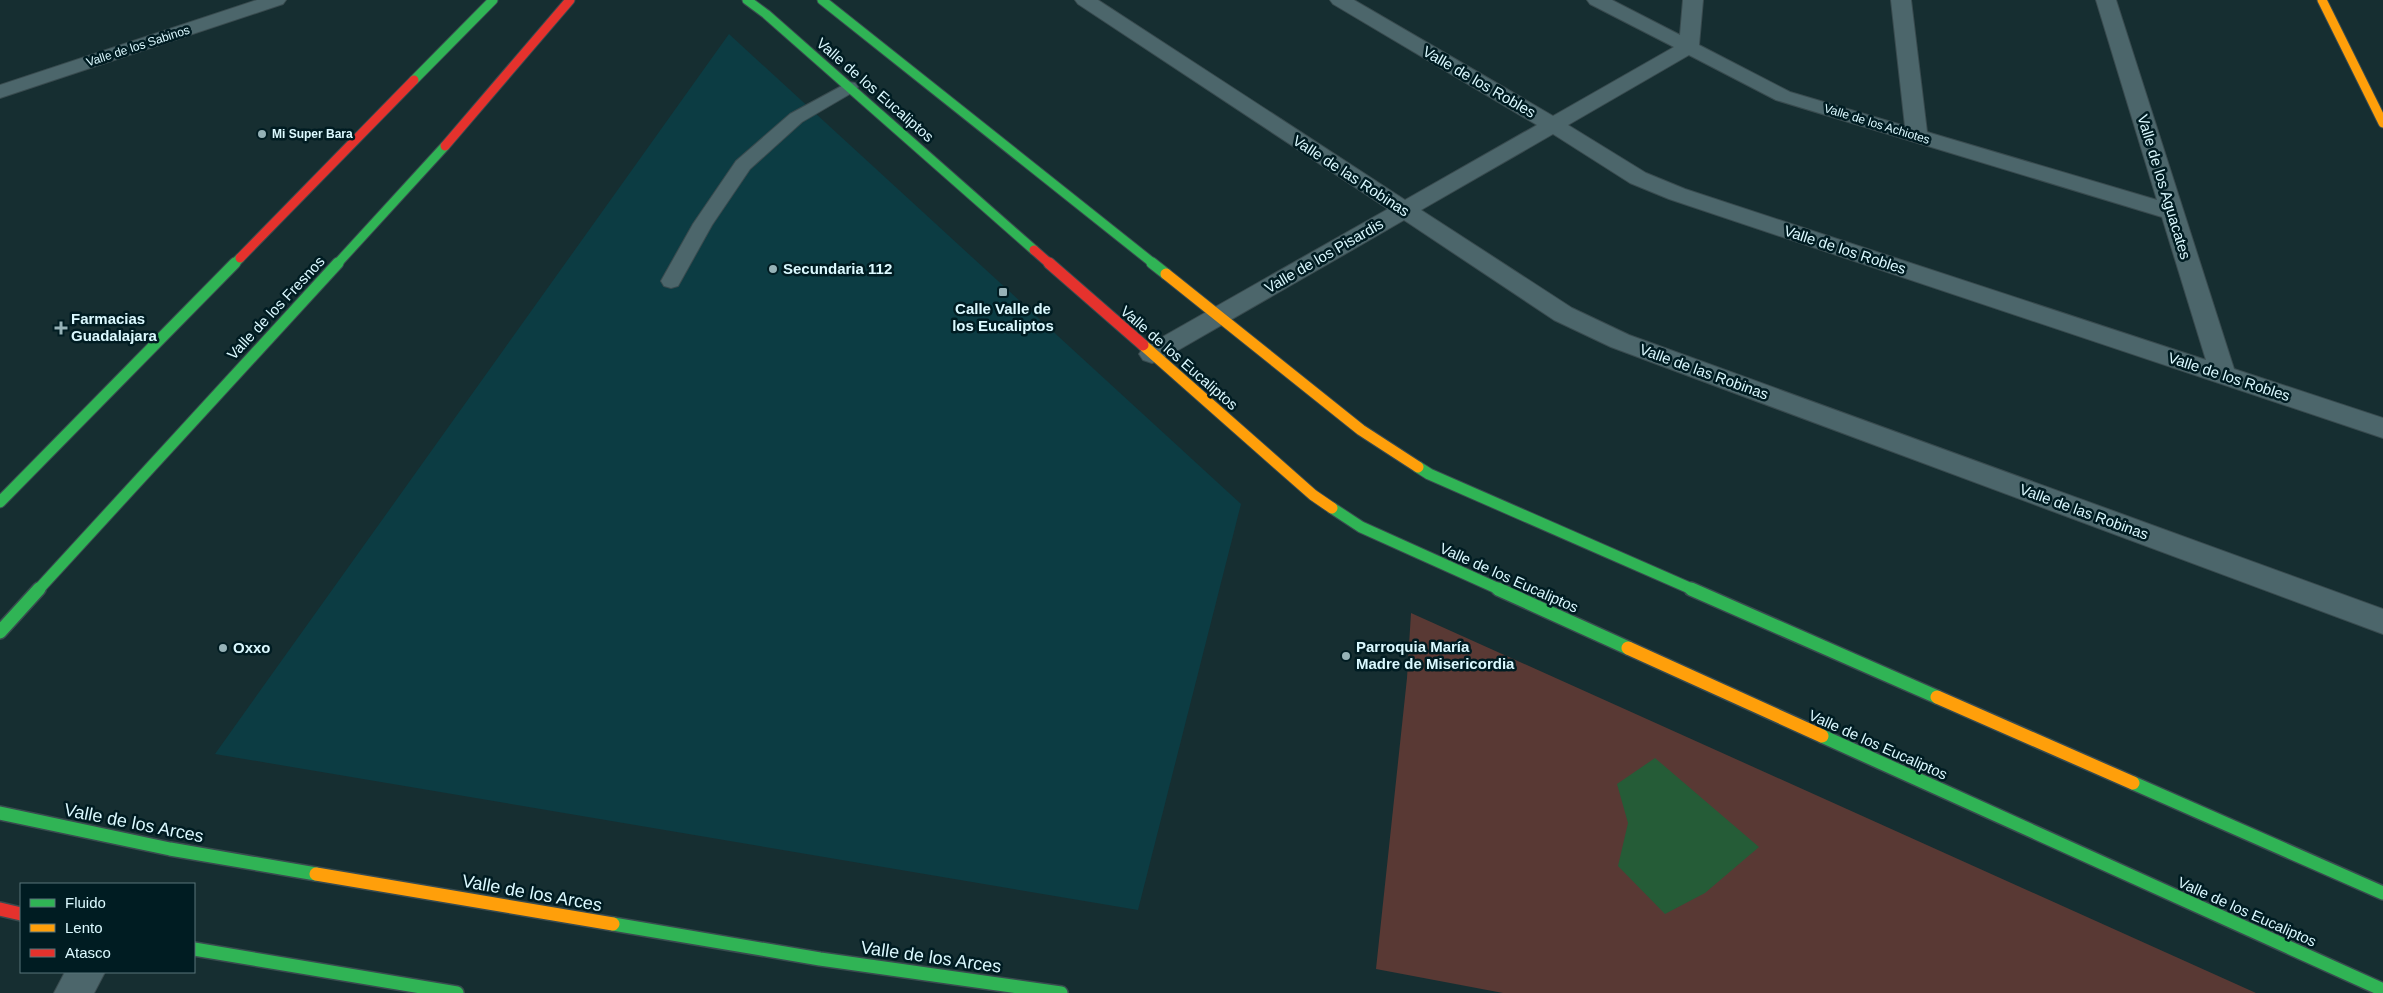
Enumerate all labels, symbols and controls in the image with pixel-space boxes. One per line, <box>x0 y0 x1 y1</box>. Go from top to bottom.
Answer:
street label: Valle de los Sabinos <box>85 23 191 69</box>
street label: Valle de los Eucaliptos <box>813 34 937 145</box>
street label: Valle de los Robles <box>1420 42 1539 121</box>
street label: Valle de los Achiotes <box>1822 101 1932 147</box>
street label: Valle de los Aguacates <box>2134 112 2195 261</box>
place label: Mi Super Bara <box>272 127 353 141</box>
marker: Mi Super Bara <box>256 128 268 140</box>
street label: Valle de las Robinas <box>1290 132 1413 220</box>
street label: Valle de los Pisardis <box>1261 215 1386 296</box>
street label: Valle de los Robles <box>1782 222 1908 277</box>
street label: Valle de los Fresnos <box>223 253 328 363</box>
place label: Secundaria 112 <box>783 260 892 277</box>
marker: Secundaria 112 <box>767 263 779 275</box>
marker: Calle Valle de los Eucaliptos <box>997 286 1009 298</box>
place label: Calle Valle de los Eucaliptos <box>952 300 1054 334</box>
street label: Valle de los Eucaliptos <box>1117 302 1241 413</box>
place label: Farmacias Guadalajara <box>71 310 158 344</box>
marker: Farmacias Guadalajara <box>55 322 67 334</box>
street label: Valle de las Robinas <box>1638 340 1771 403</box>
street label: Valle de los Robles <box>2166 349 2292 404</box>
street label: Valle de las Robinas <box>2018 480 2151 543</box>
street label: Valle de los Eucaliptos <box>1437 539 1581 616</box>
place label: Parroquia María Madre de Misericordia <box>1356 638 1515 672</box>
place label: Oxxo <box>233 639 271 656</box>
marker: Oxxo <box>217 642 229 654</box>
marker: Parroquia María Madre de Misericordia <box>1340 650 1352 662</box>
street label: Valle de los Eucaliptos <box>1806 706 1950 783</box>
street label: Valle de los Arces <box>63 800 205 846</box>
street label: Valle de los Arces <box>460 871 604 915</box>
street label: Valle de los Eucaliptos <box>2175 873 2319 950</box>
legend <box>20 883 195 973</box>
text: Fluido <box>65 894 106 911</box>
text: Lento <box>65 919 103 936</box>
street label: Valle de los Arces <box>859 937 1003 977</box>
text: Atasco <box>65 944 111 961</box>

